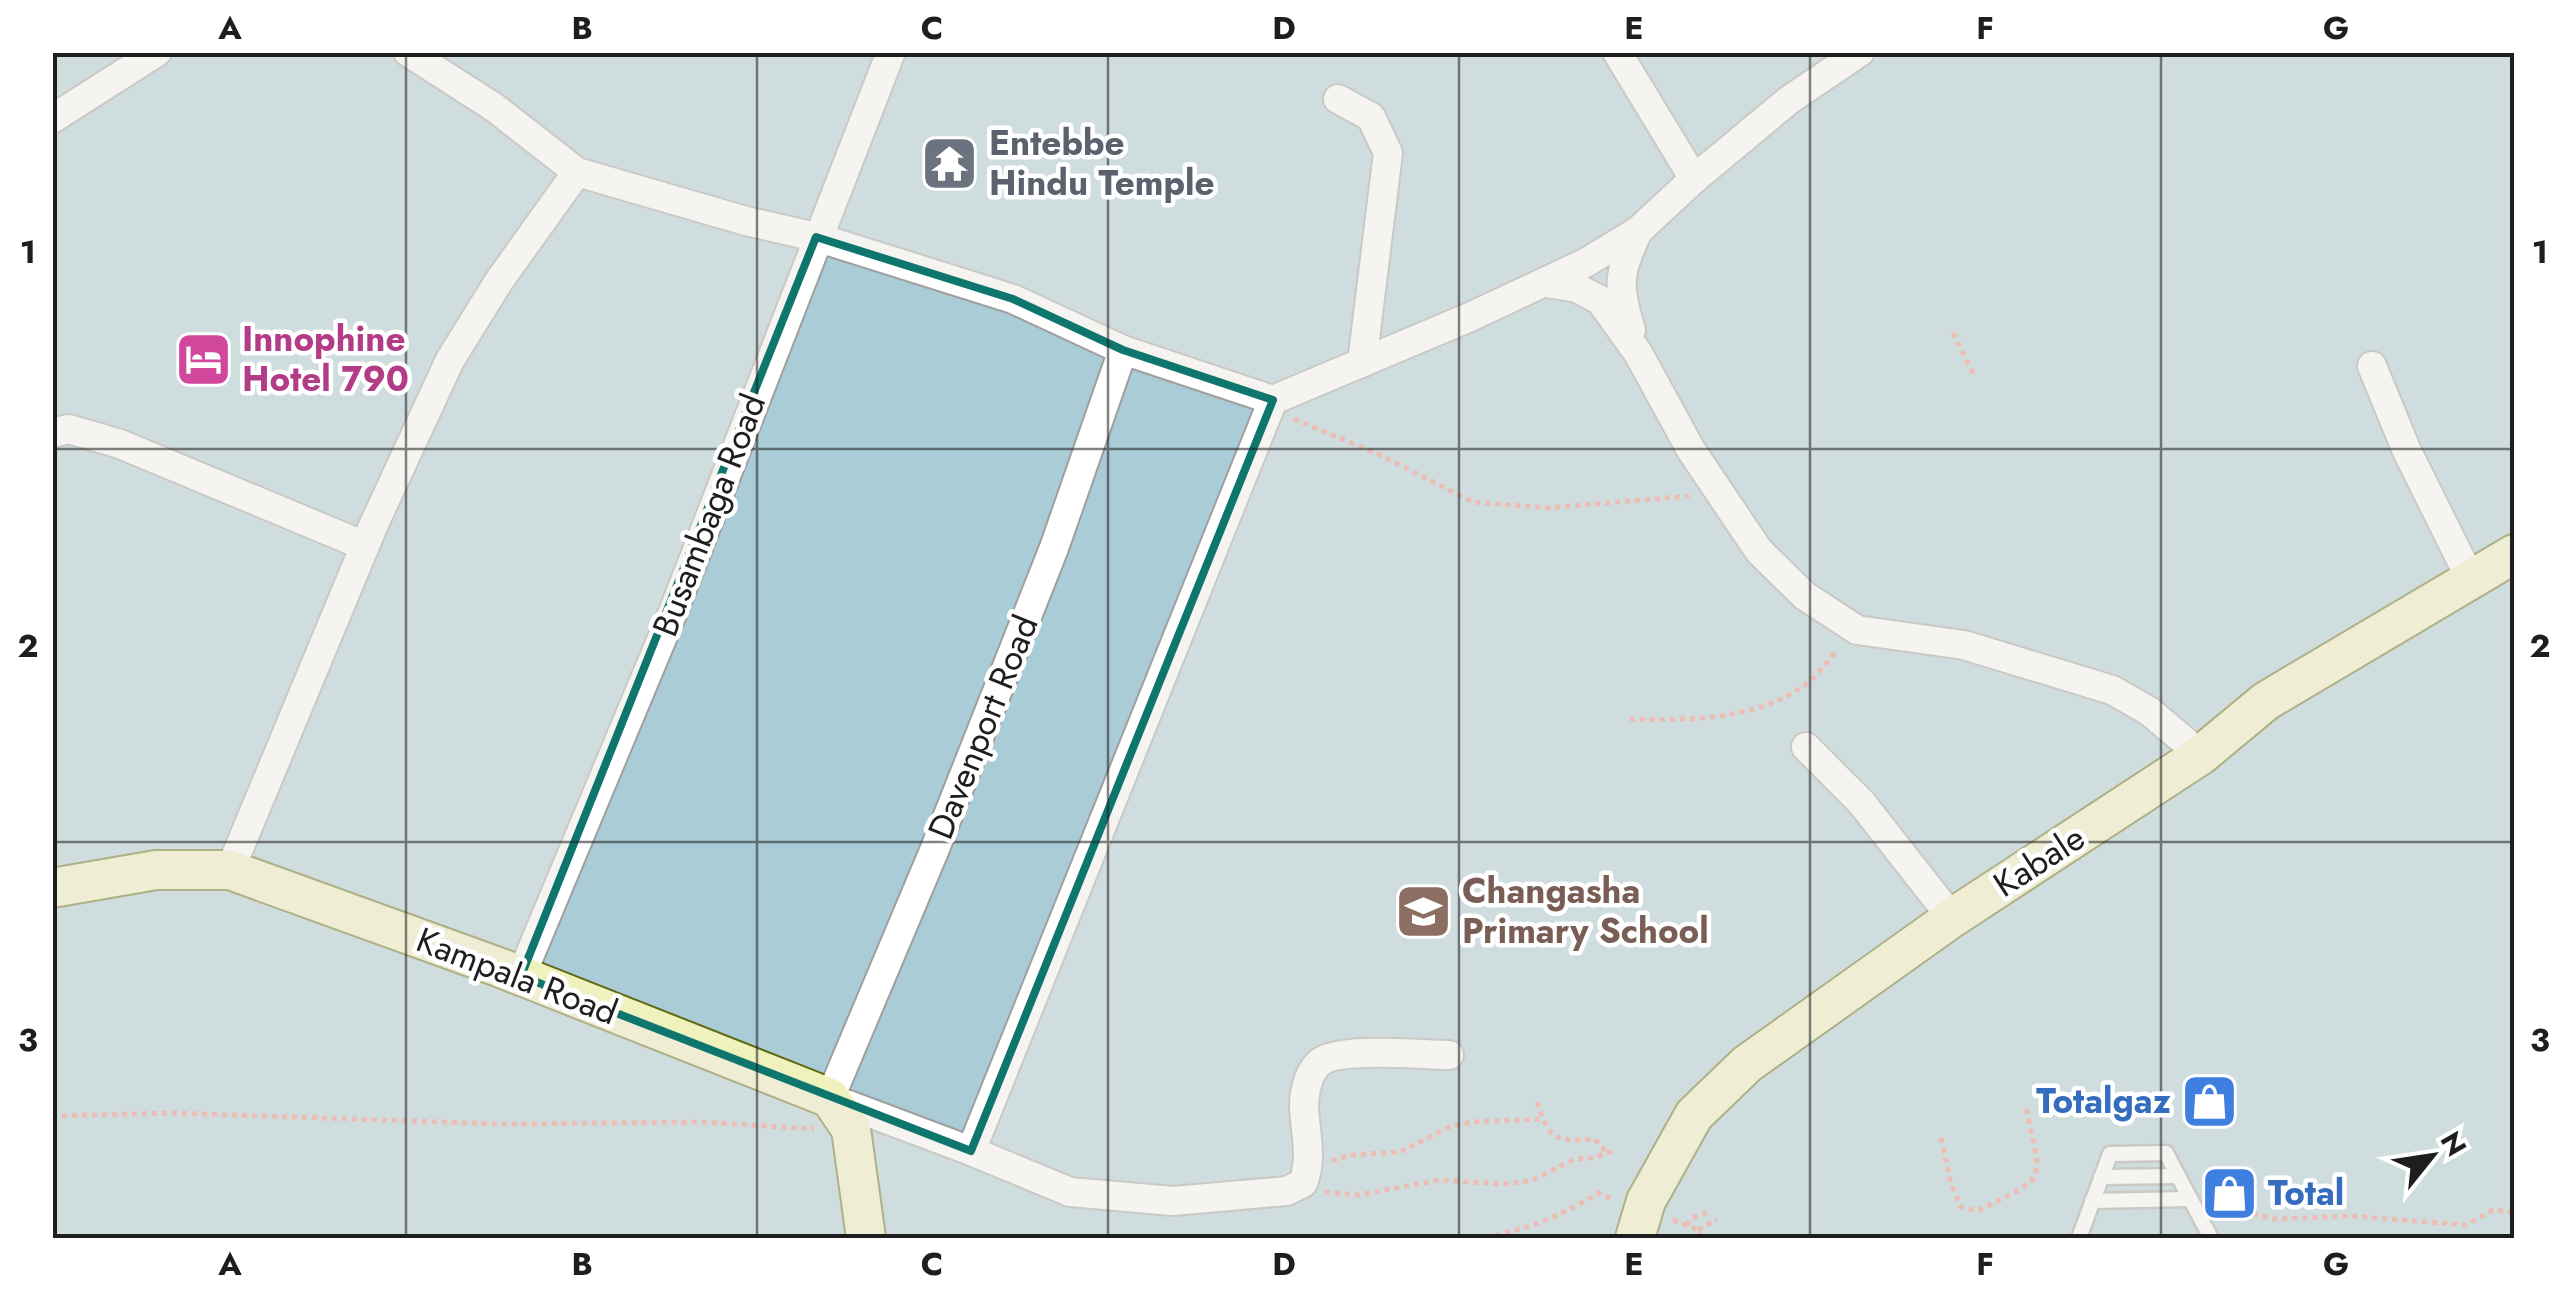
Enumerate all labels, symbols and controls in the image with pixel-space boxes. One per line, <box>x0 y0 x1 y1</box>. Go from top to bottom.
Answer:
text: A <box>217 5 242 51</box>
text: B <box>571 5 593 51</box>
text: C <box>921 5 943 51</box>
text: D <box>1272 5 1296 51</box>
text: E <box>1624 5 1644 51</box>
text: F <box>1976 5 1994 51</box>
text: G <box>2323 5 2349 51</box>
place label: Entebbe Hindu Temple <box>989 118 1215 208</box>
temple icon: Entebbe Hindu Temple <box>920 133 980 193</box>
text: 1 <box>20 229 36 275</box>
text: 1 <box>2532 229 2548 275</box>
place label: Innophine Hotel 790 <box>242 314 409 404</box>
hotel icon: Innophine Hotel 790 <box>173 329 233 389</box>
street label: Busambaga Road <box>640 387 778 643</box>
street label: Davenport Road <box>915 608 1051 846</box>
text: 2 <box>18 623 39 669</box>
text: 2 <box>2530 623 2551 669</box>
street label: Kabale <box>1984 813 2094 909</box>
place label: Changasha Primary School <box>1462 866 1709 956</box>
school or university icon: Changasha Primary School <box>1393 881 1453 941</box>
street label: Kampala Road <box>409 915 625 1037</box>
text: 3 <box>18 1017 38 1063</box>
text: 3 <box>2530 1017 2550 1063</box>
shop icon: Totalgaz <box>2180 1071 2240 1131</box>
place label: Totalgaz <box>2036 1076 2171 1126</box>
north arrow <box>2382 1106 2482 1206</box>
text: N <box>2430 1124 2477 1164</box>
shop icon: Total <box>2199 1163 2259 1223</box>
place label: Total <box>2268 1168 2344 1218</box>
text: A <box>217 1241 242 1287</box>
text: B <box>571 1241 593 1287</box>
text: C <box>921 1241 943 1287</box>
text: D <box>1272 1241 1296 1287</box>
text: E <box>1624 1241 1644 1287</box>
text: F <box>1976 1241 1994 1287</box>
text: G <box>2323 1241 2349 1287</box>

